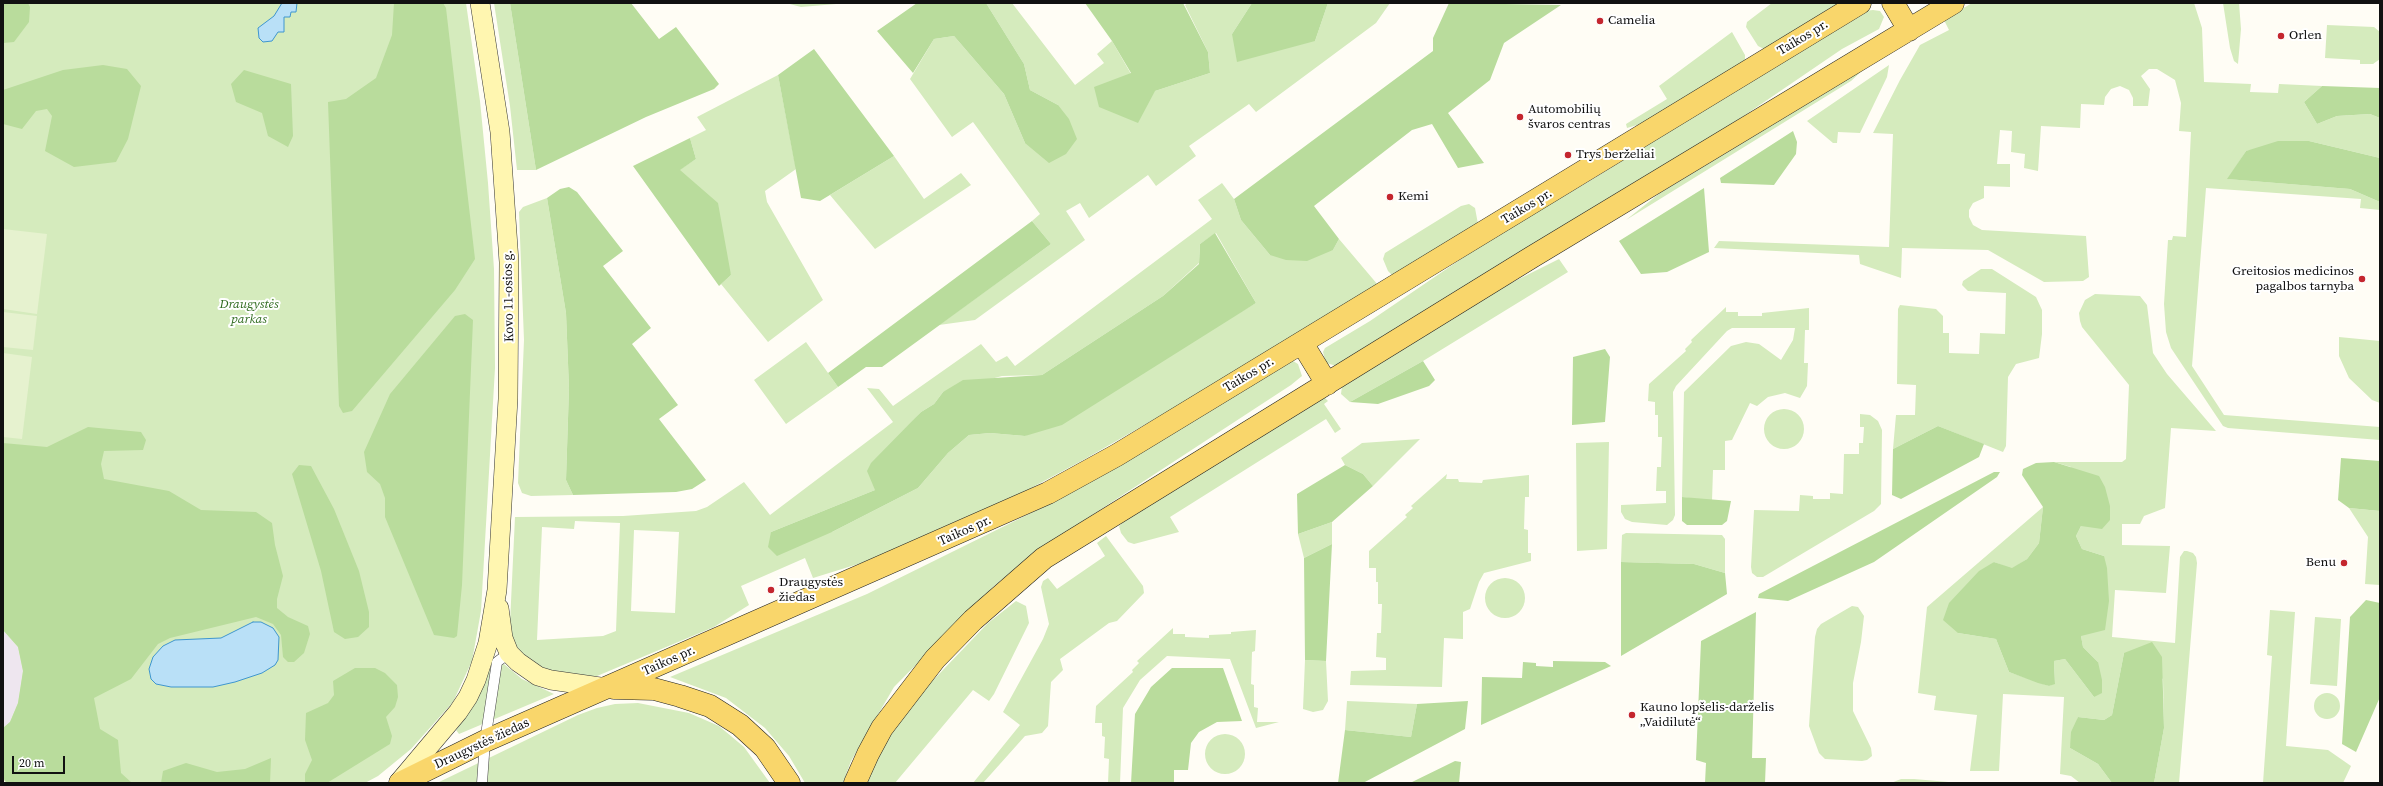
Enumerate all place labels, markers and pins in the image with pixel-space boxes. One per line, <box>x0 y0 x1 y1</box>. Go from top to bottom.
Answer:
place label: Camelia <box>1608 13 1655 29</box>
marker: Camelia <box>1595 16 1605 26</box>
place label: Orlen <box>2289 28 2322 44</box>
marker: Orlen <box>2276 31 2286 41</box>
place label: Automobilių švaros centras <box>1528 102 1610 133</box>
marker: Automobilių švaros centras <box>1515 112 1525 122</box>
place label: Trys berželiai <box>1576 147 1655 163</box>
marker: Trys berželiai <box>1563 150 1573 160</box>
place label: Kemi <box>1398 189 1429 205</box>
marker: Kemi <box>1385 192 1395 202</box>
place label: Greitosios medicinos pagalbos tarnyba <box>2232 264 2354 295</box>
marker: Greitosios medicinos pagalbos tarnyba <box>2357 274 2367 284</box>
place label: Benu <box>2306 555 2336 571</box>
marker: Benu <box>2339 558 2349 568</box>
place label: Draugystės žiedas <box>779 575 843 606</box>
marker: Draugystės žiedas <box>766 585 776 595</box>
place label: Kauno lopšelis-darželis „Vaidilutė“ <box>1640 700 1774 731</box>
marker: Kauno lopšelis-darželis „Vaidilutė“ <box>1627 710 1637 720</box>

